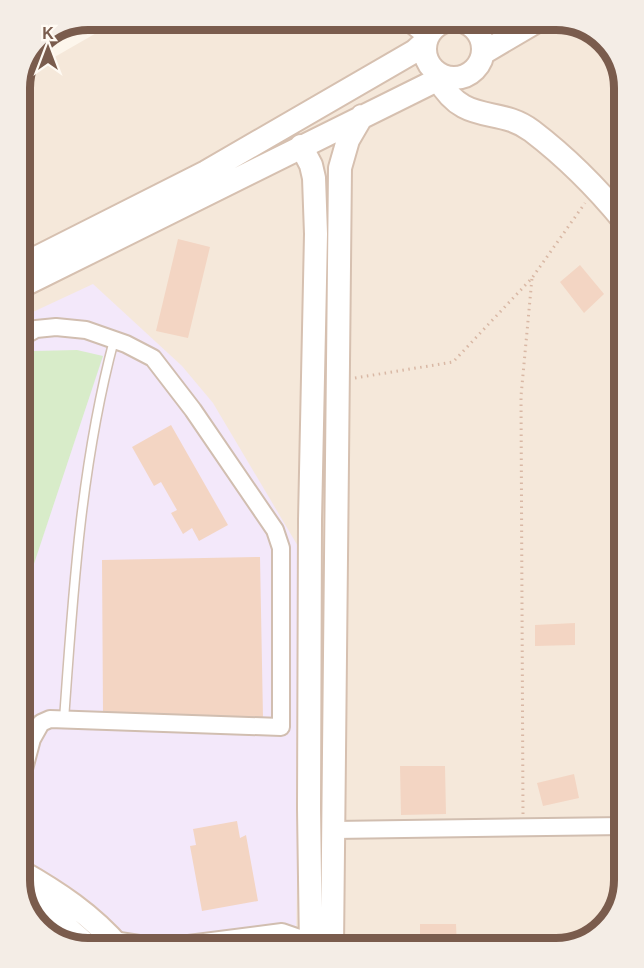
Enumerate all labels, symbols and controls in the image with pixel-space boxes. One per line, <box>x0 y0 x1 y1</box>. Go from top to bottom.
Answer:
north arrow <box>18 18 78 78</box>
text: K <box>42 25 54 42</box>

